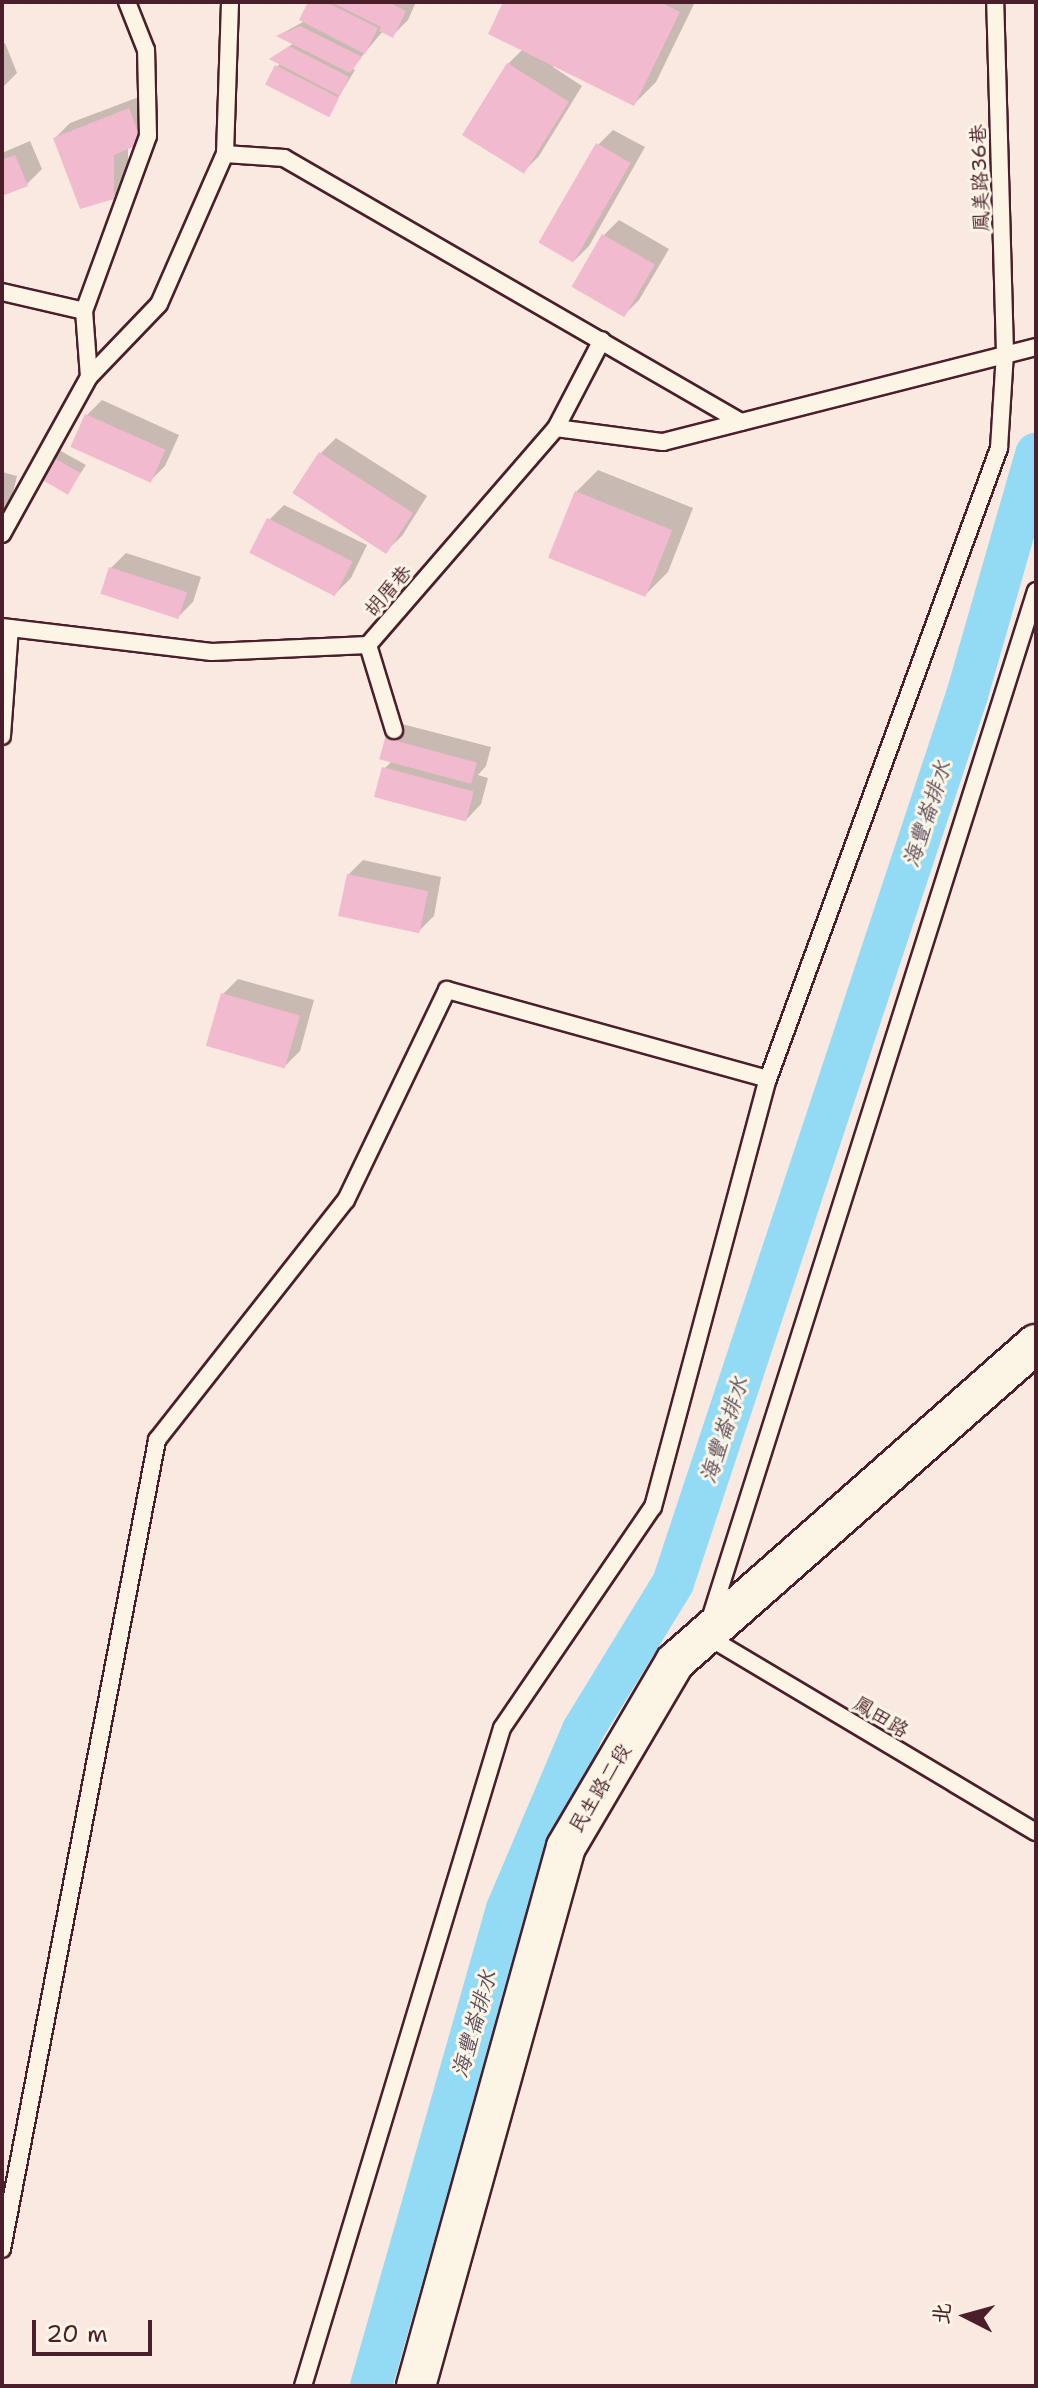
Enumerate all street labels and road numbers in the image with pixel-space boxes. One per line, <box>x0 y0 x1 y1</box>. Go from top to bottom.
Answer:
street label: 鳳美路36巷 <box>966 124 994 232</box>
street label: 胡厝巷 <box>359 560 417 622</box>
street label: 鳳田路 <box>849 1691 913 1743</box>
street label: 民生路二段 <box>564 1739 636 1837</box>

